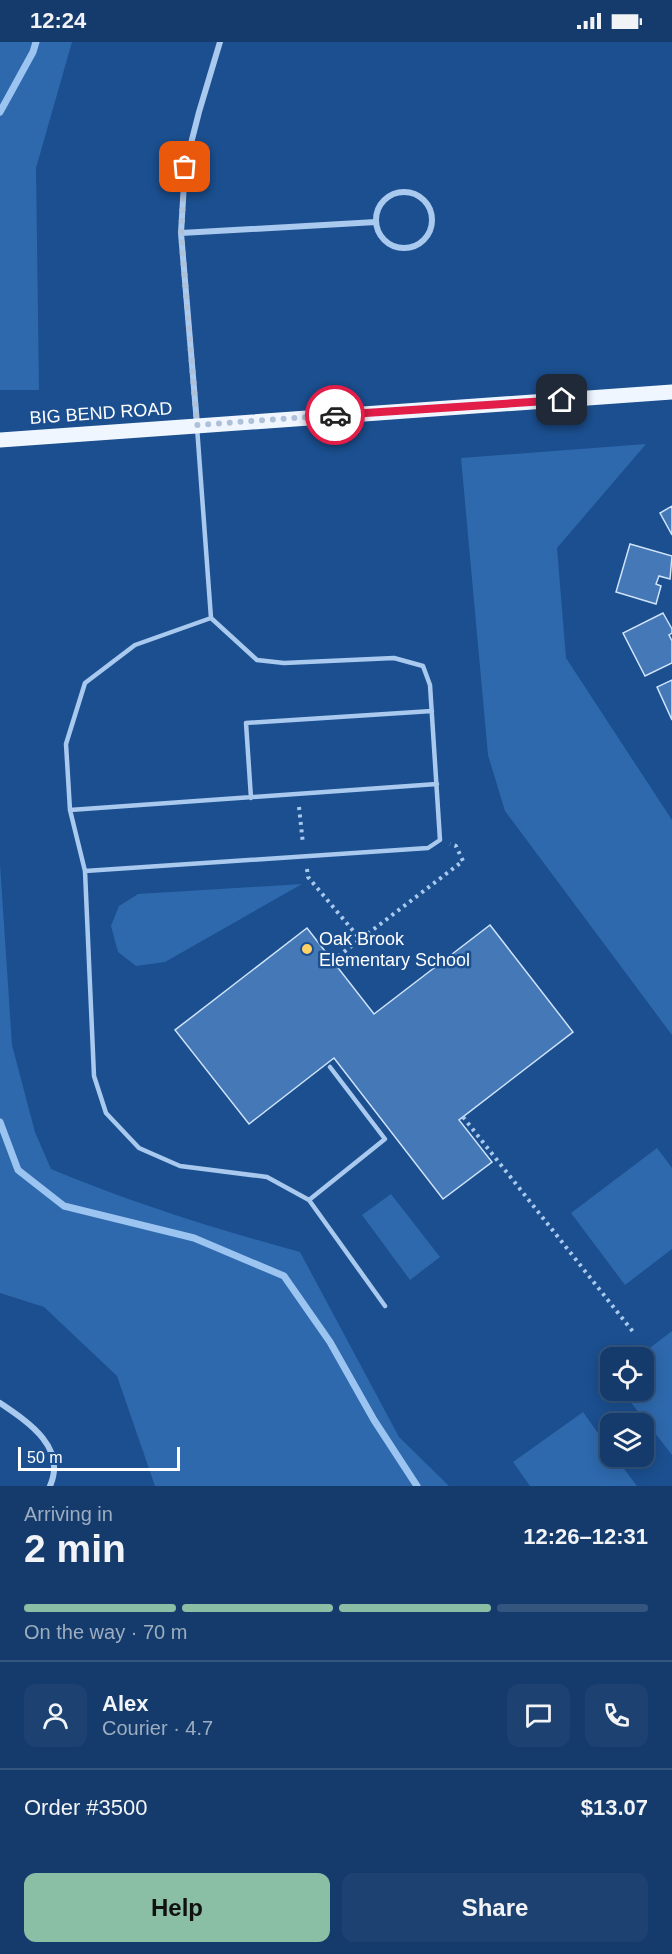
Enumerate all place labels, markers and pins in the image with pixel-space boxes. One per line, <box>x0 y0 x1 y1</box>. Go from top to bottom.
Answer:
pin <box>159 141 210 192</box>
pin <box>536 374 587 425</box>
place label: Oak Brook Elementary School <box>319 929 470 970</box>
marker: Oak Brook Elementary School <box>300 942 314 956</box>

